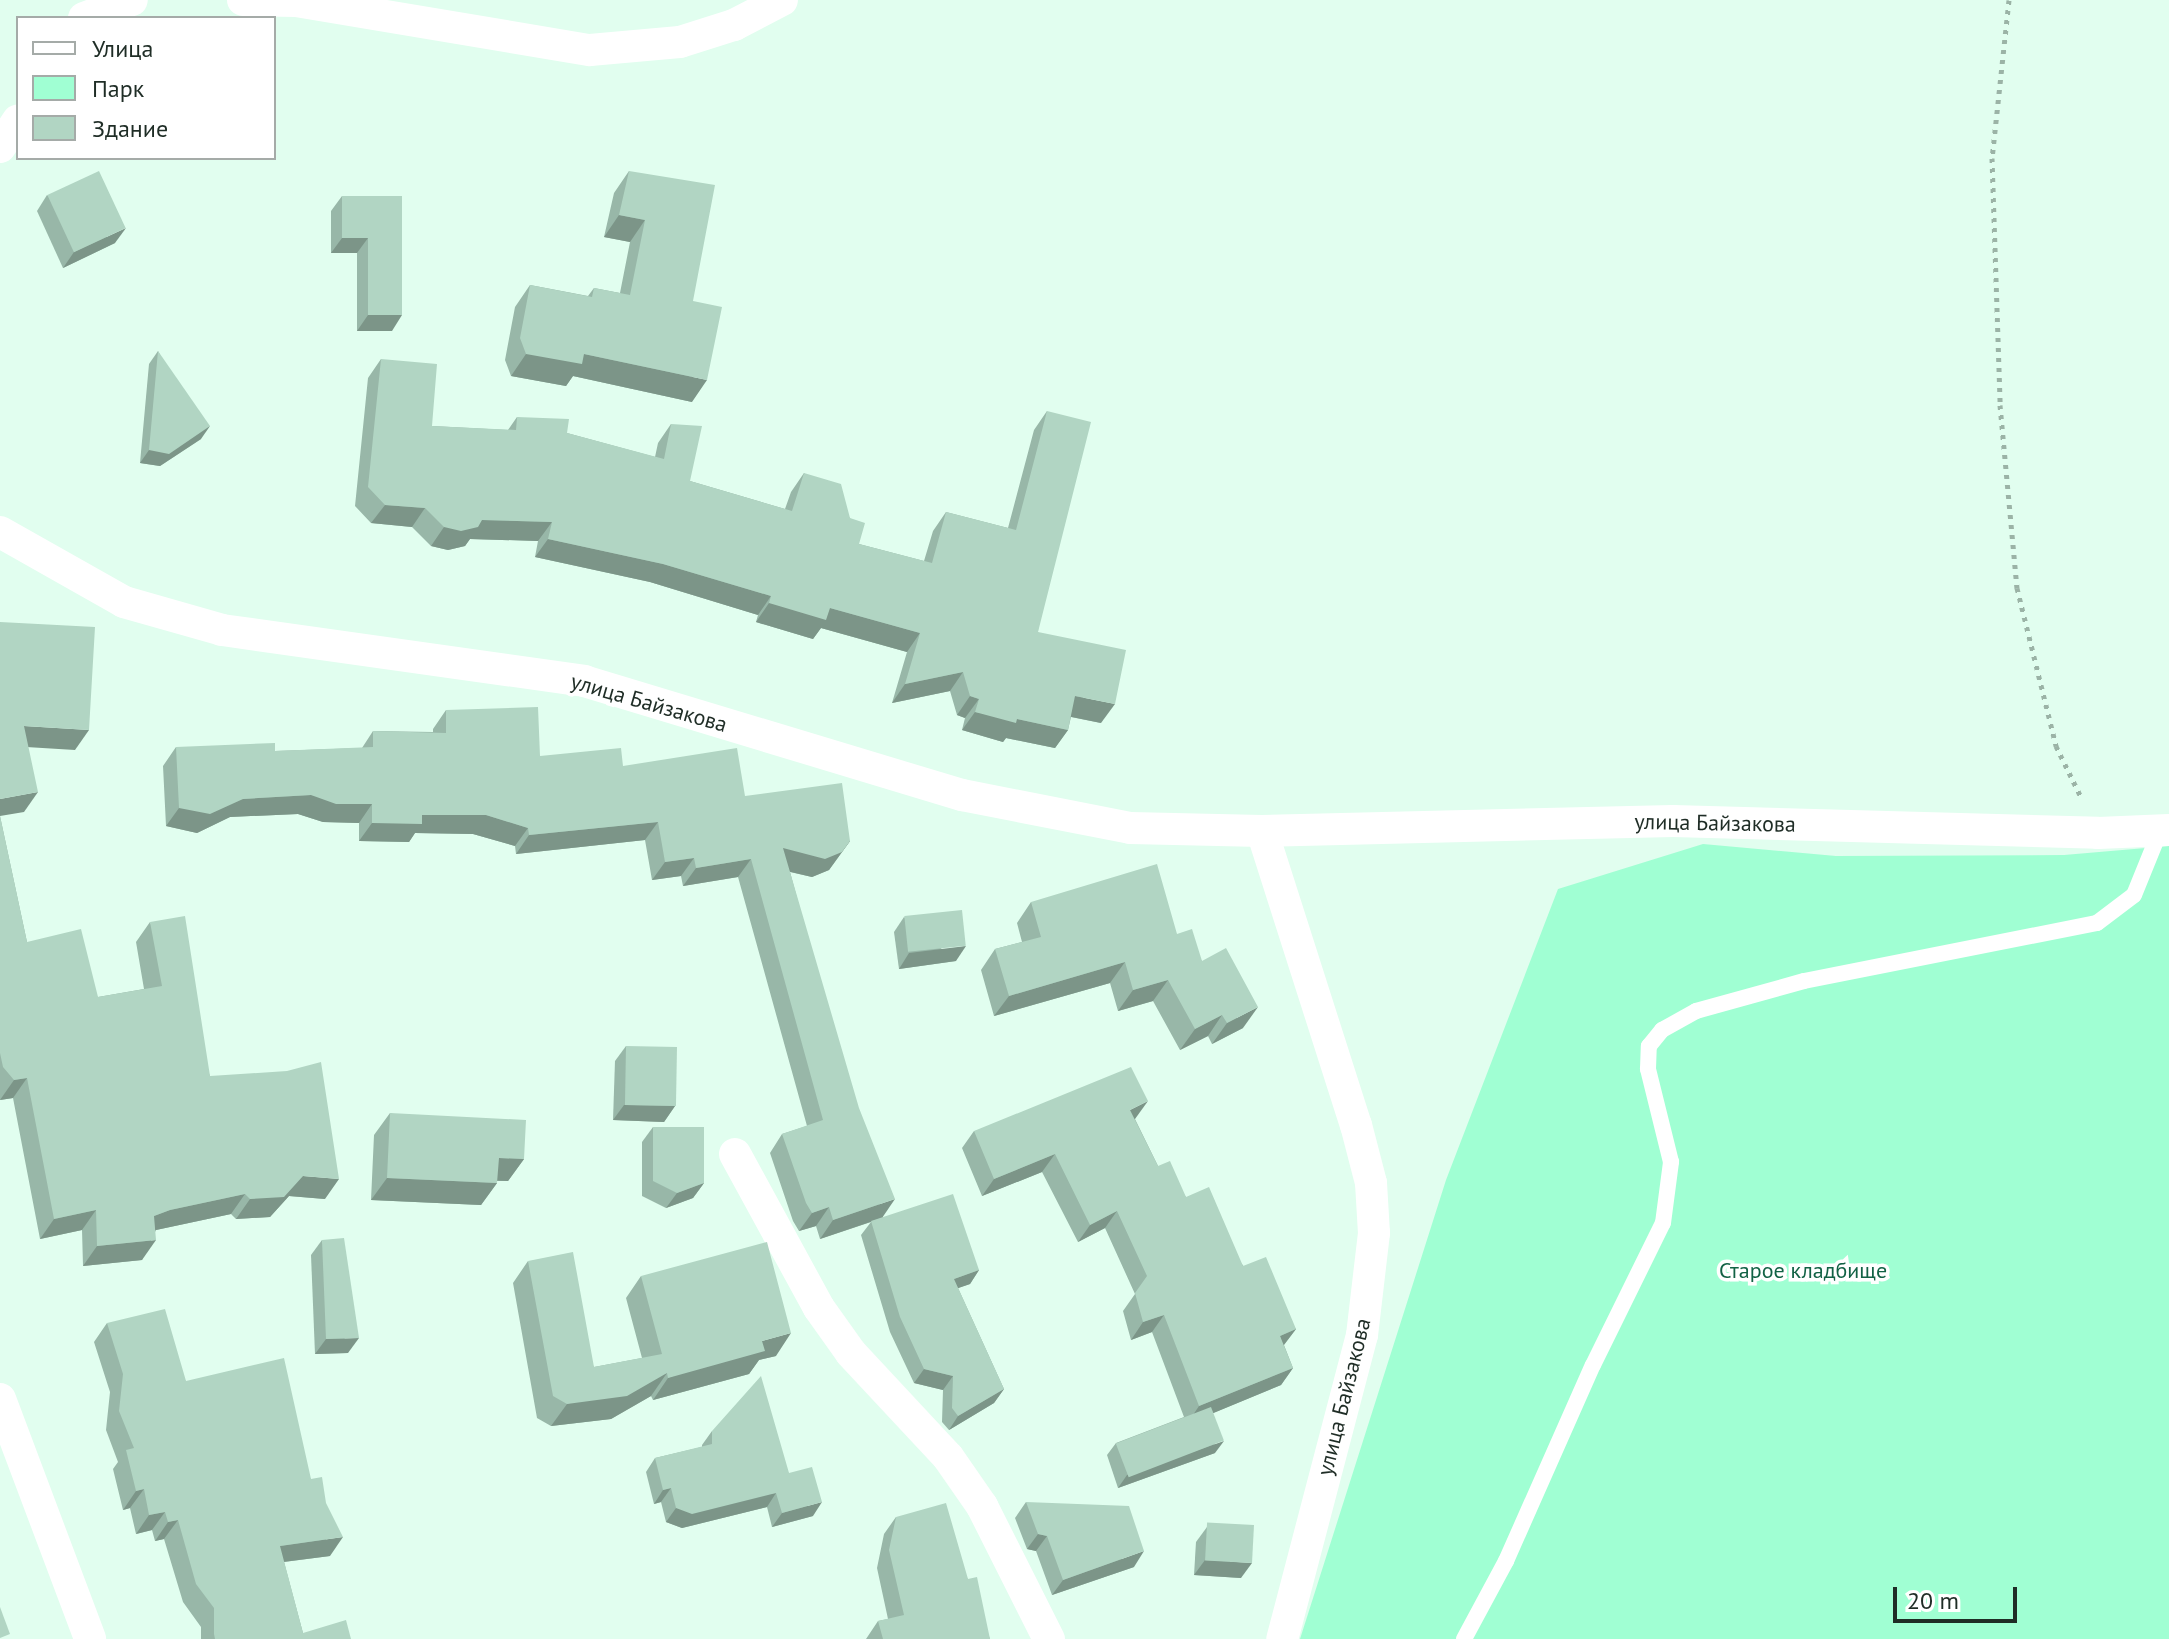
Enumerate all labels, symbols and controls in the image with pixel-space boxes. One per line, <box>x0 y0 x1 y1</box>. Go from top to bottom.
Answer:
legend <box>16 16 276 160</box>
text: Улица <box>92 33 153 64</box>
text: Парк <box>92 73 144 104</box>
text: Здание <box>92 113 168 144</box>
street label: улица Байзакова <box>568 668 730 738</box>
street label: улица Байзакова <box>1634 808 1796 838</box>
park label: Старое кладбище <box>1719 1258 1887 1284</box>
street label: улица Байзакова <box>1312 1315 1376 1479</box>
scale bar <box>1897 1571 2021 1621</box>
text: 20 m <box>1907 1585 1959 1616</box>

